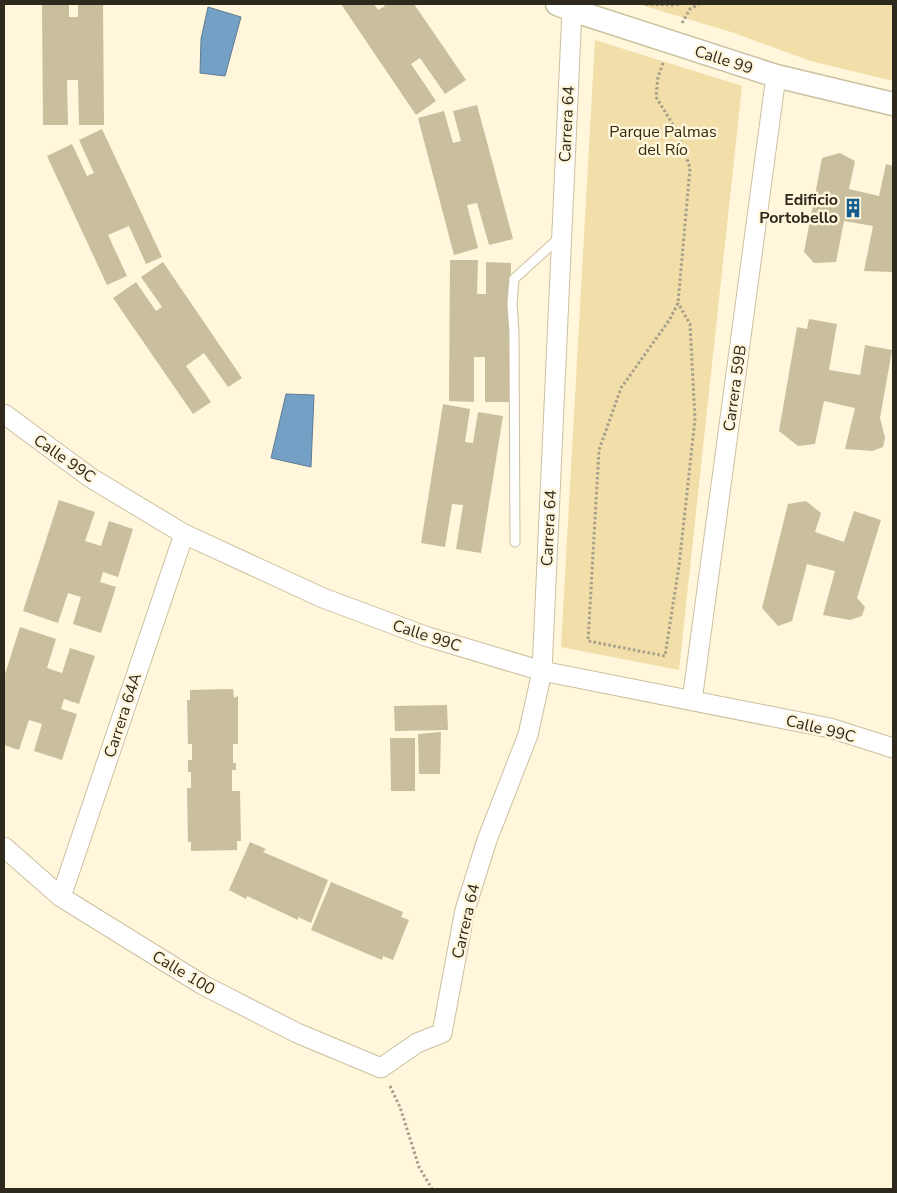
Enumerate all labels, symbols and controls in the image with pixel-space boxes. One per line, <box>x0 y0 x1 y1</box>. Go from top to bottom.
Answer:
street label: Calle 99 <box>692 40 756 80</box>
street label: Carrera 64 <box>554 85 580 163</box>
park label: Parque Palmas del Río <box>609 121 717 161</box>
place label: Edificio Portobello <box>759 189 838 229</box>
building icon: Edificio Portobello <box>842 197 864 219</box>
street label: Carrera 59B <box>718 343 752 433</box>
street label: Calle 99C <box>29 429 100 488</box>
street label: Carrera 64 <box>536 489 562 567</box>
street label: Calle 99C <box>390 615 464 657</box>
street label: Carrera 64A <box>99 670 147 761</box>
street label: Calle 99C <box>784 710 858 748</box>
street label: Carrera 64 <box>447 881 485 961</box>
street label: Calle 100 <box>148 945 219 1000</box>

